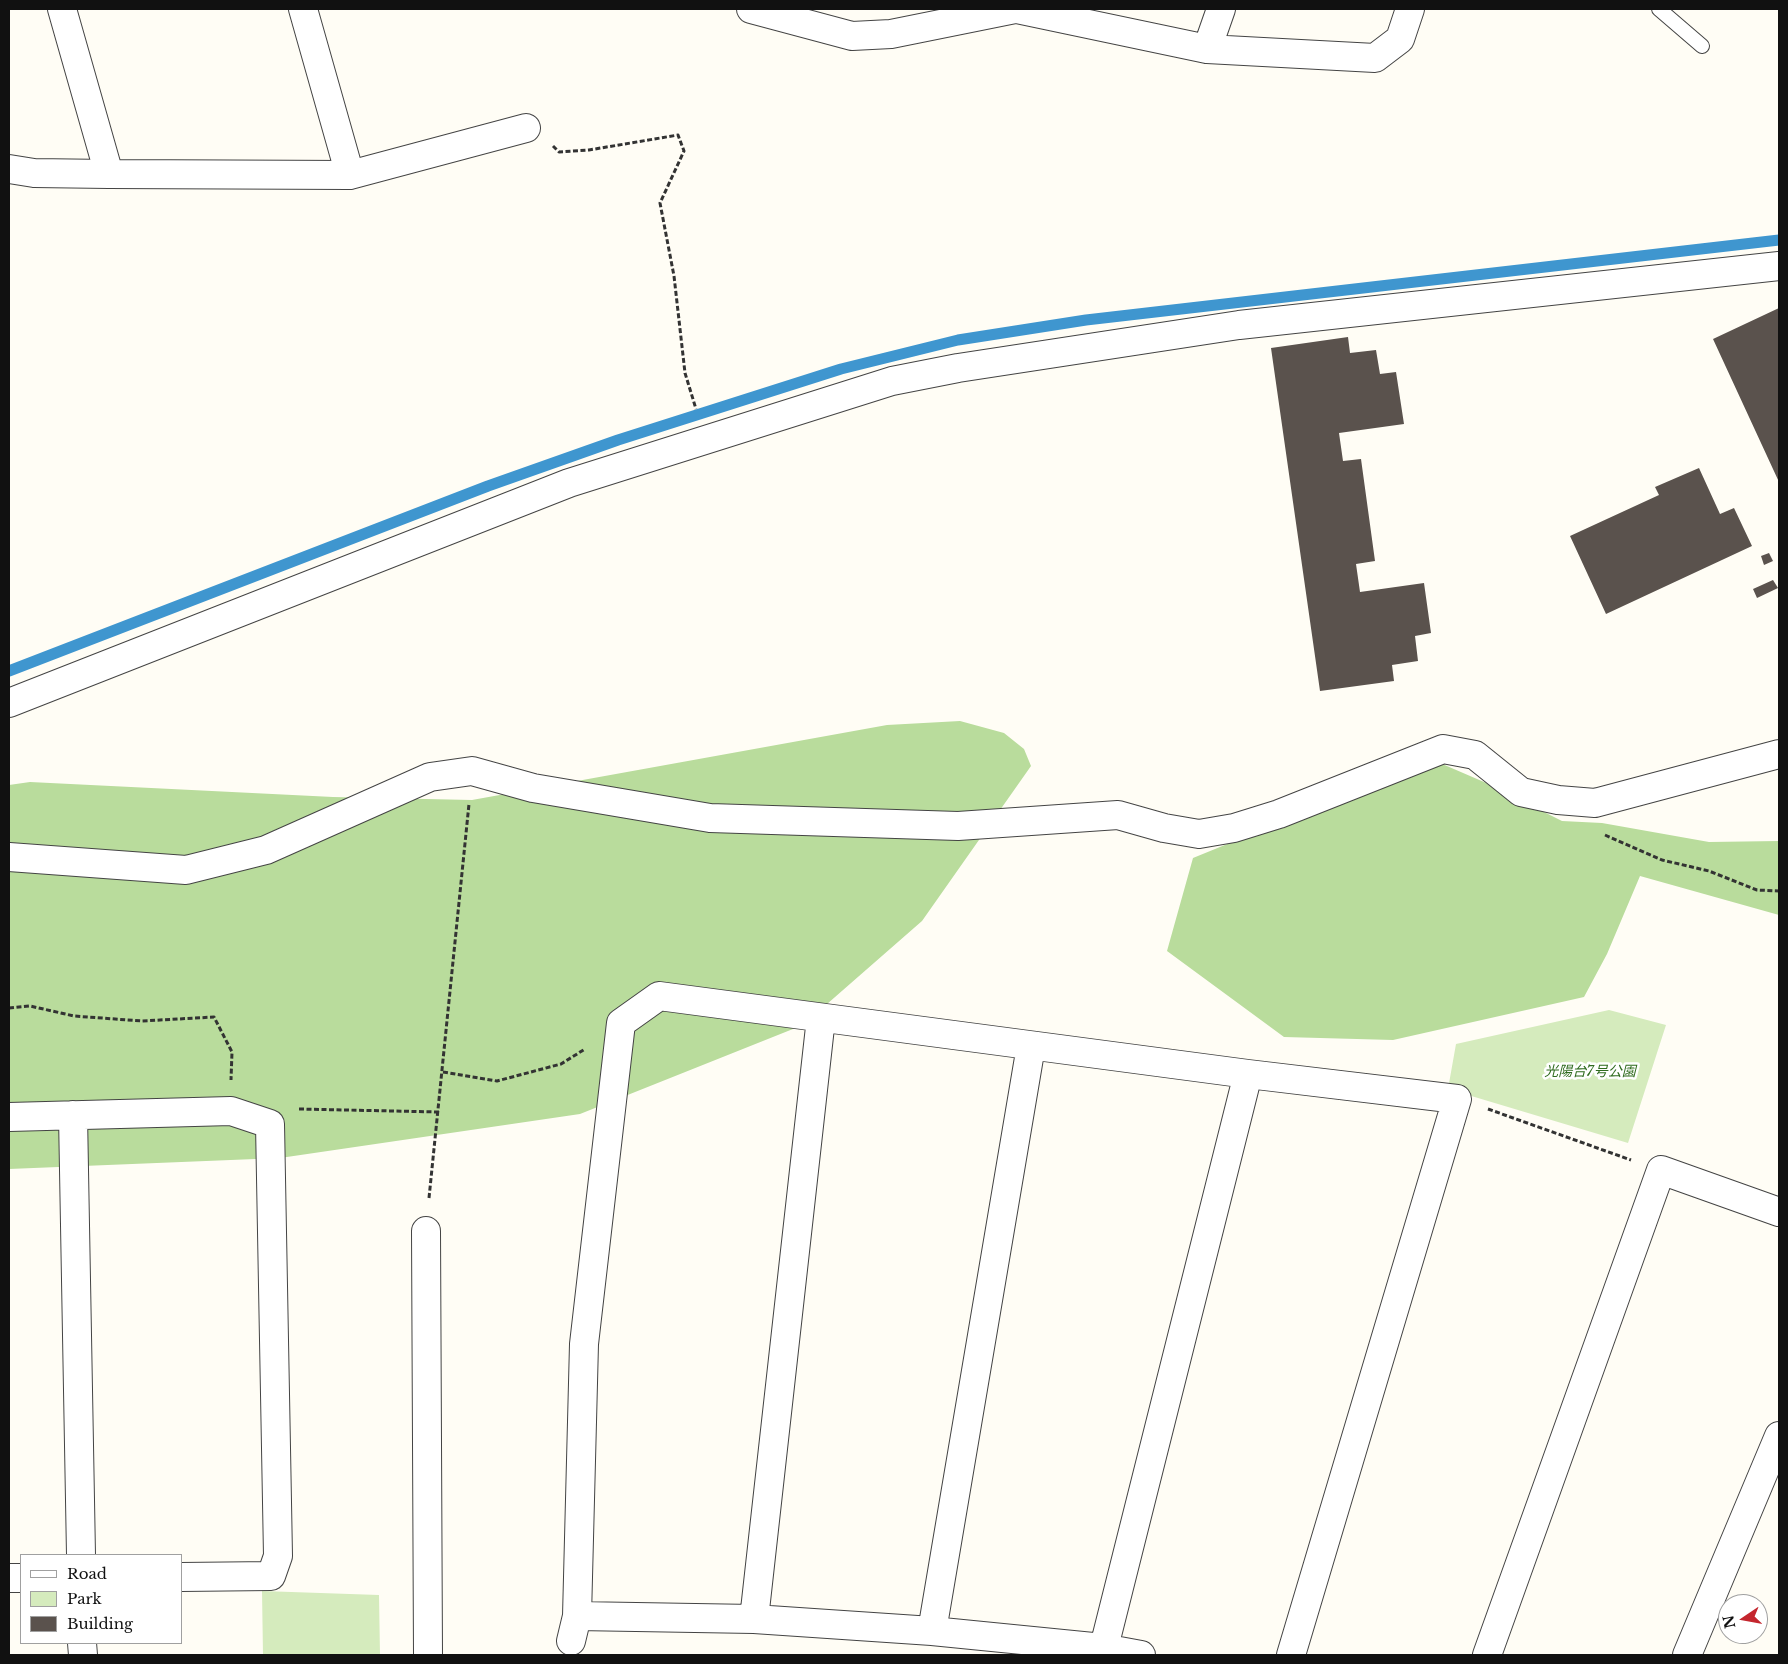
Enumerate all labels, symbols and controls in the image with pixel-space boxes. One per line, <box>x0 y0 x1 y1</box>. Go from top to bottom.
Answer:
park label: 光陽台7号公園 <box>1544 1064 1636 1080</box>
legend <box>20 1554 182 1644</box>
text: Road <box>67 1564 107 1583</box>
text: Park <box>67 1589 102 1608</box>
north arrow <box>1718 1594 1768 1644</box>
text: Building <box>67 1614 133 1633</box>
text: N <box>1719 1614 1739 1630</box>

